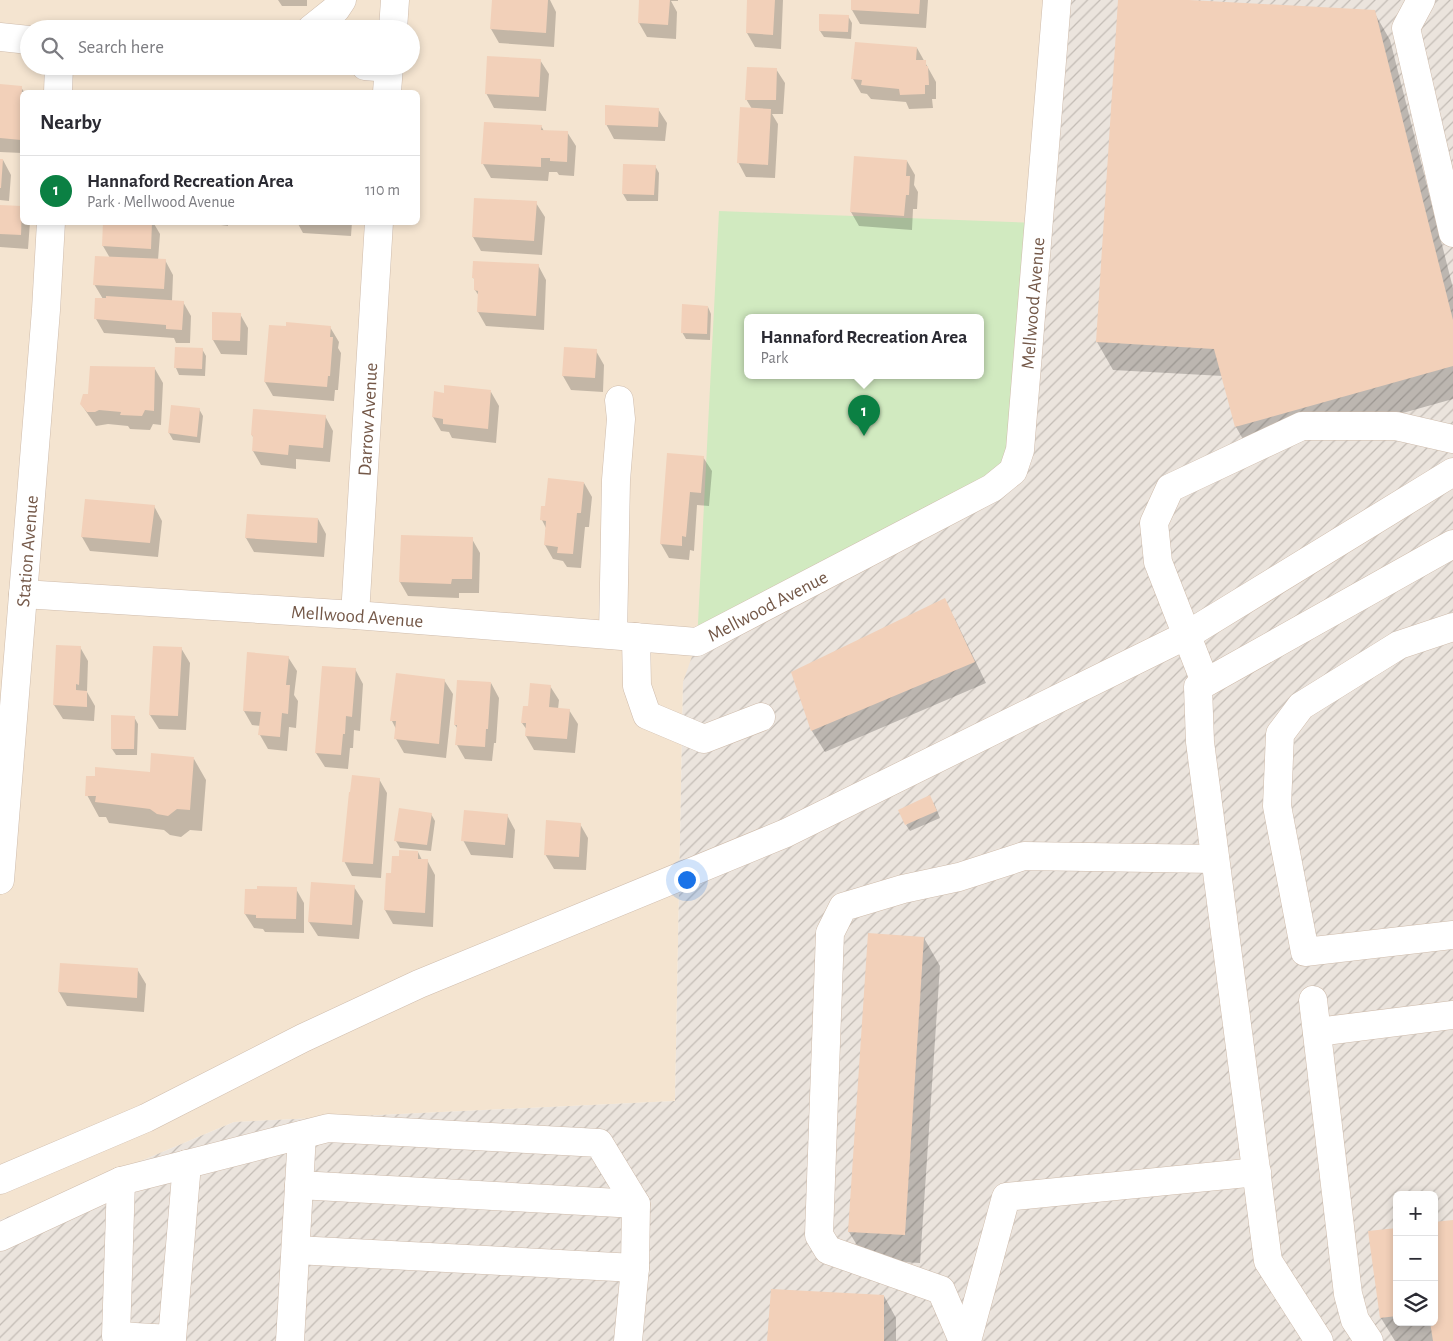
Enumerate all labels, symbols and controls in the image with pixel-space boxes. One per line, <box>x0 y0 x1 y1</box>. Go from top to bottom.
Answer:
search box <box>20 20 420 75</box>
icon: search <box>38 34 66 62</box>
text: Search here <box>78 38 164 57</box>
text: Nearby <box>40 112 101 133</box>
text: Hannaford Recreation Area <box>87 172 294 191</box>
text: 1 <box>53 182 59 198</box>
text: 110 m <box>365 182 400 198</box>
text: Park · Mellwood Avenue <box>87 194 235 210</box>
street label: Mellwood Avenue <box>1019 237 1048 370</box>
popup <box>744 314 984 379</box>
text: Hannaford Recreation Area <box>761 328 967 347</box>
text: Park <box>761 350 788 366</box>
street label: Darrow Avenue <box>356 362 381 477</box>
pin: 1 <box>848 395 880 436</box>
street label: Station Avenue <box>14 495 42 608</box>
street label: Mellwood Avenue <box>705 568 831 646</box>
street label: Mellwood Avenue <box>291 603 424 631</box>
your location <box>674 867 700 893</box>
map controls <box>1393 1191 1438 1326</box>
button: + <box>1393 1191 1438 1236</box>
button: − <box>1393 1236 1438 1281</box>
button: layers <box>1393 1281 1438 1326</box>

